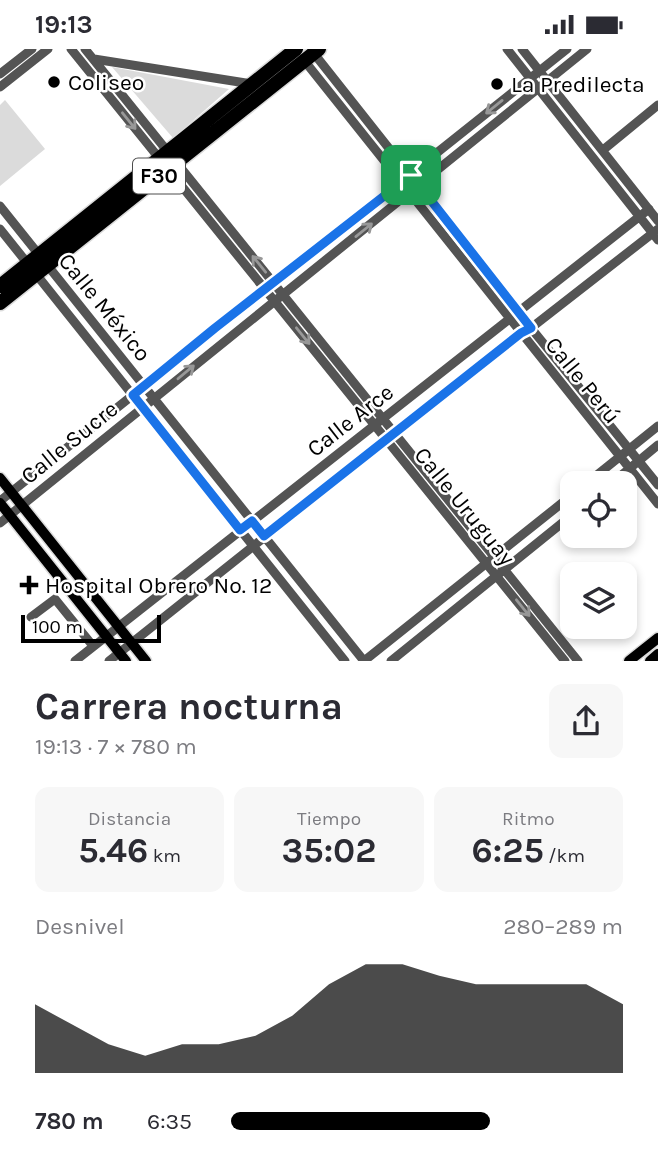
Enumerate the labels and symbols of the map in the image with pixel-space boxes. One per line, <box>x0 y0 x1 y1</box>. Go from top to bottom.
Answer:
place label: Coliseo <box>68 69 144 96</box>
place label: La Predilecta <box>511 71 645 98</box>
marker: Coliseo <box>46 74 62 90</box>
marker: La Predilecta <box>489 76 505 92</box>
one-way arrow <box>486 99 504 115</box>
one-way arrow <box>122 112 137 130</box>
pin <box>381 145 441 205</box>
road number: F30 <box>133 159 185 193</box>
one-way arrow <box>355 222 373 238</box>
street label: Calle México <box>53 248 156 367</box>
one-way arrow <box>251 255 266 273</box>
one-way arrow <box>295 327 311 345</box>
street label: Calle Perú <box>539 332 626 429</box>
one-way arrow <box>177 364 195 380</box>
street label: Calle Arce <box>302 378 399 462</box>
street label: Calle Sucre <box>15 395 123 490</box>
street label: Calle Uruguay <box>409 442 521 571</box>
place label: Hospital Obrero No. 12 <box>45 572 272 599</box>
marker: Hospital Obrero No. 12 <box>19 575 39 595</box>
one-way arrow <box>515 599 531 617</box>
scale bar <box>21 611 161 643</box>

